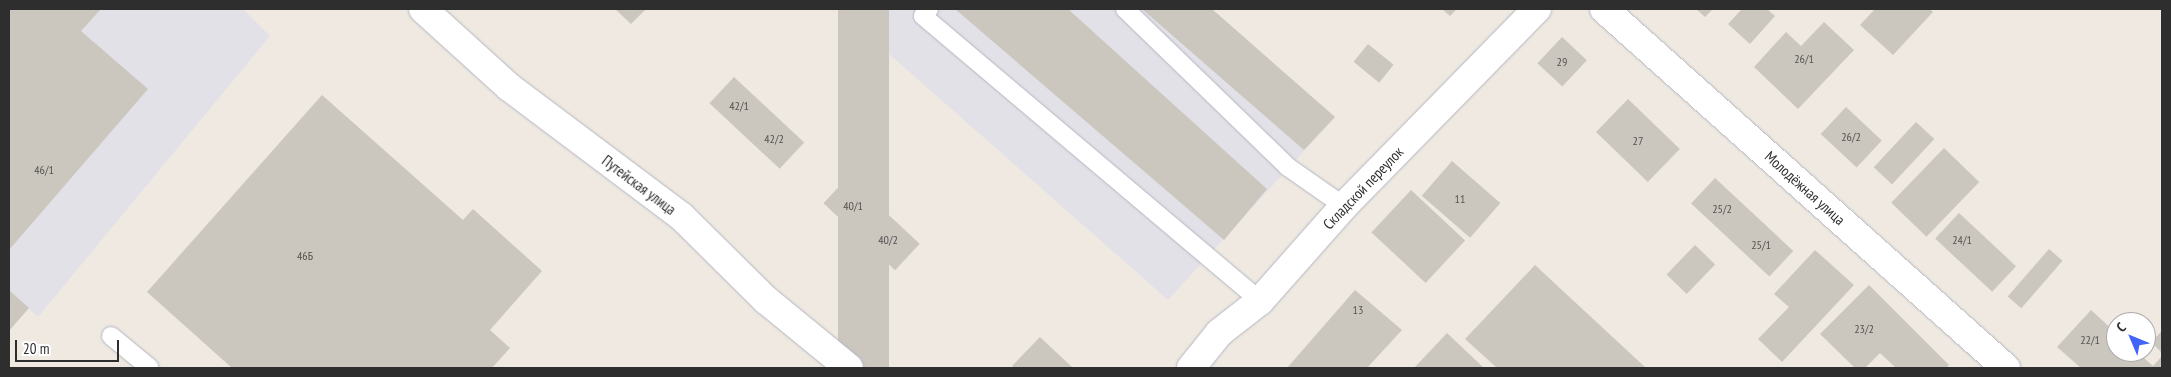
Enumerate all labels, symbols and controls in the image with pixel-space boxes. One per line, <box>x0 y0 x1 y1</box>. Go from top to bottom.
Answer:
house number: 26/1 <box>1794 52 1814 66</box>
house number: 29 <box>1557 55 1567 69</box>
house number: 42/1 <box>729 99 749 113</box>
house number: 26/2 <box>1841 130 1861 144</box>
house number: 42/2 <box>764 132 784 146</box>
house number: 27 <box>1633 134 1643 148</box>
street label: Складской переулок <box>1319 143 1407 233</box>
street label: Молодёжная улица <box>1761 147 1849 229</box>
street label: Путейская улица <box>598 151 680 219</box>
house number: 46/1 <box>34 163 54 177</box>
house number: 11 <box>1455 192 1465 206</box>
house number: 40/1 <box>843 199 863 213</box>
house number: 25/2 <box>1712 202 1732 216</box>
house number: 40/2 <box>878 233 898 247</box>
house number: 24/1 <box>1952 233 1972 247</box>
house number: 25/1 <box>1751 238 1771 252</box>
house number: 46Б <box>297 249 313 263</box>
house number: 13 <box>1353 303 1363 317</box>
north arrow <box>2106 312 2156 362</box>
text: С <box>2112 318 2130 336</box>
house number: 23/2 <box>1854 322 1874 336</box>
scale bar <box>18 330 121 362</box>
house number: 22/1 <box>2080 333 2100 347</box>
text: 20 m <box>23 339 49 358</box>

